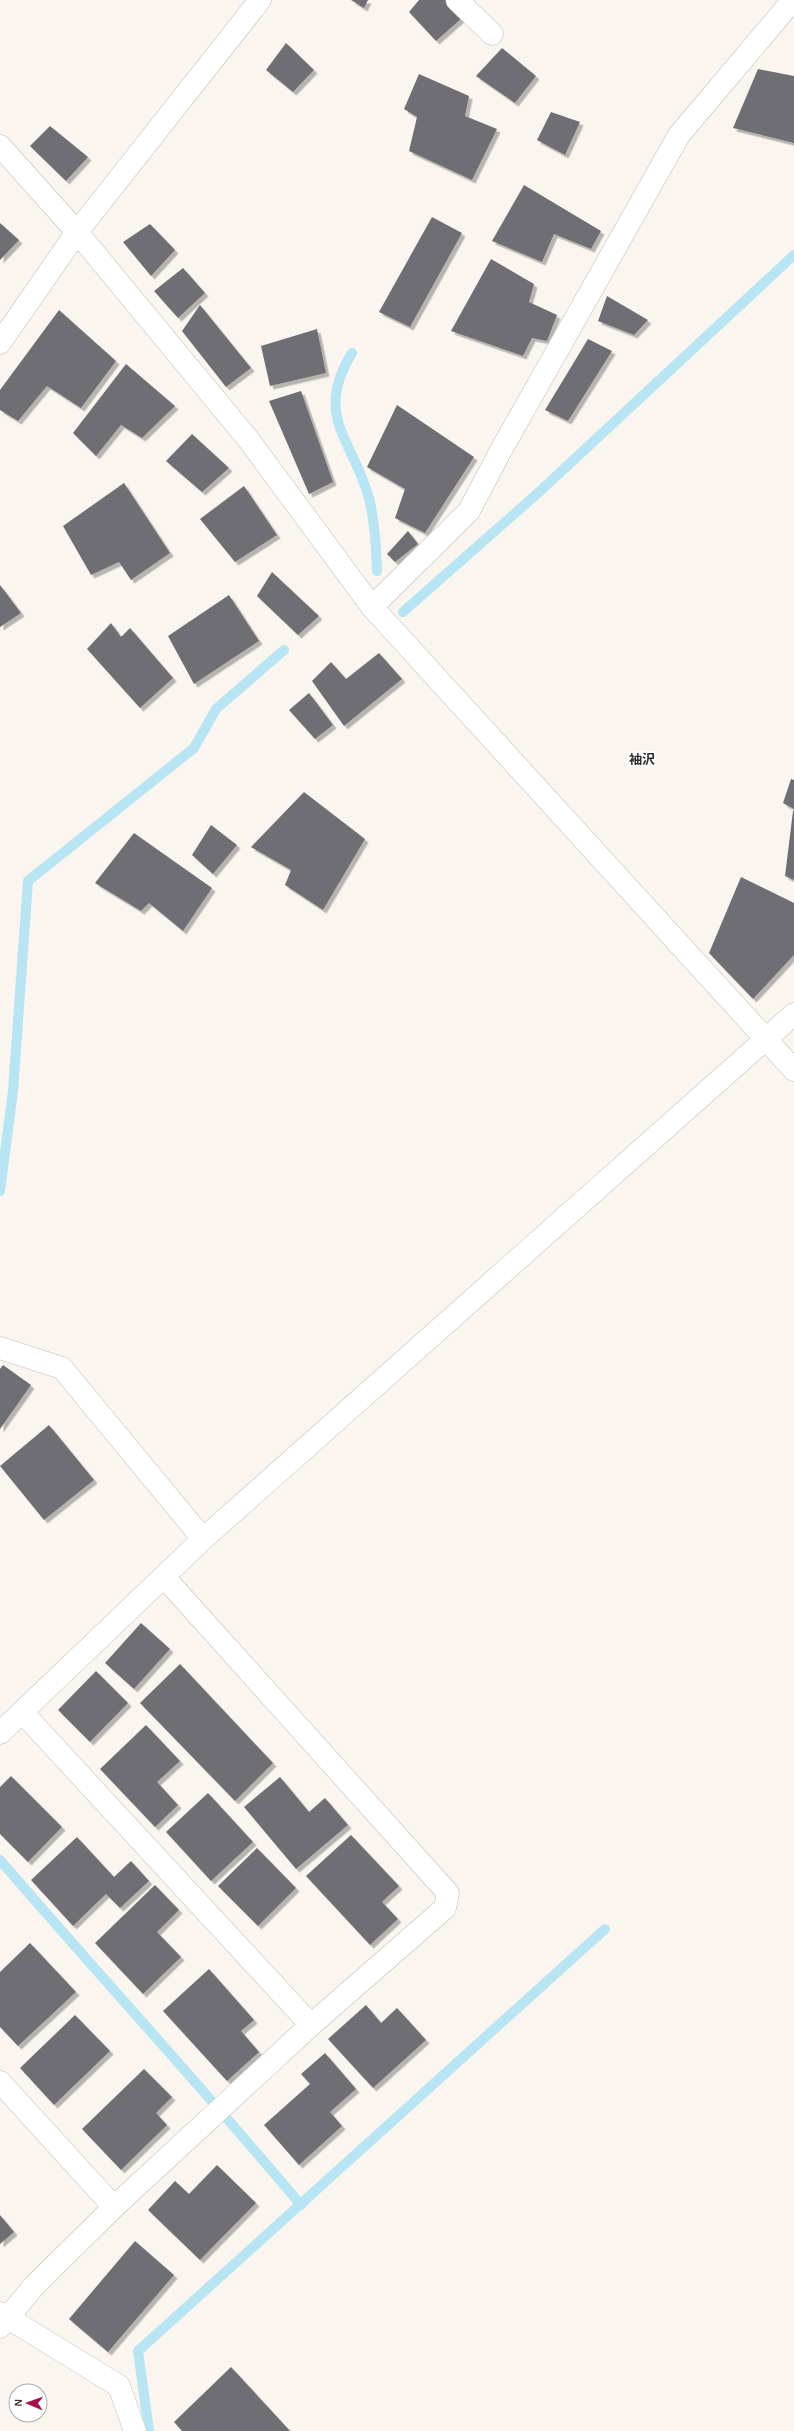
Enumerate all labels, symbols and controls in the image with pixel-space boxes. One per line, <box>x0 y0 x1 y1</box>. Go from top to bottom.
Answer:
district label: 袖沢 <box>629 752 655 767</box>
north arrow <box>8 2383 48 2423</box>
text: N <box>12 2398 25 2407</box>

